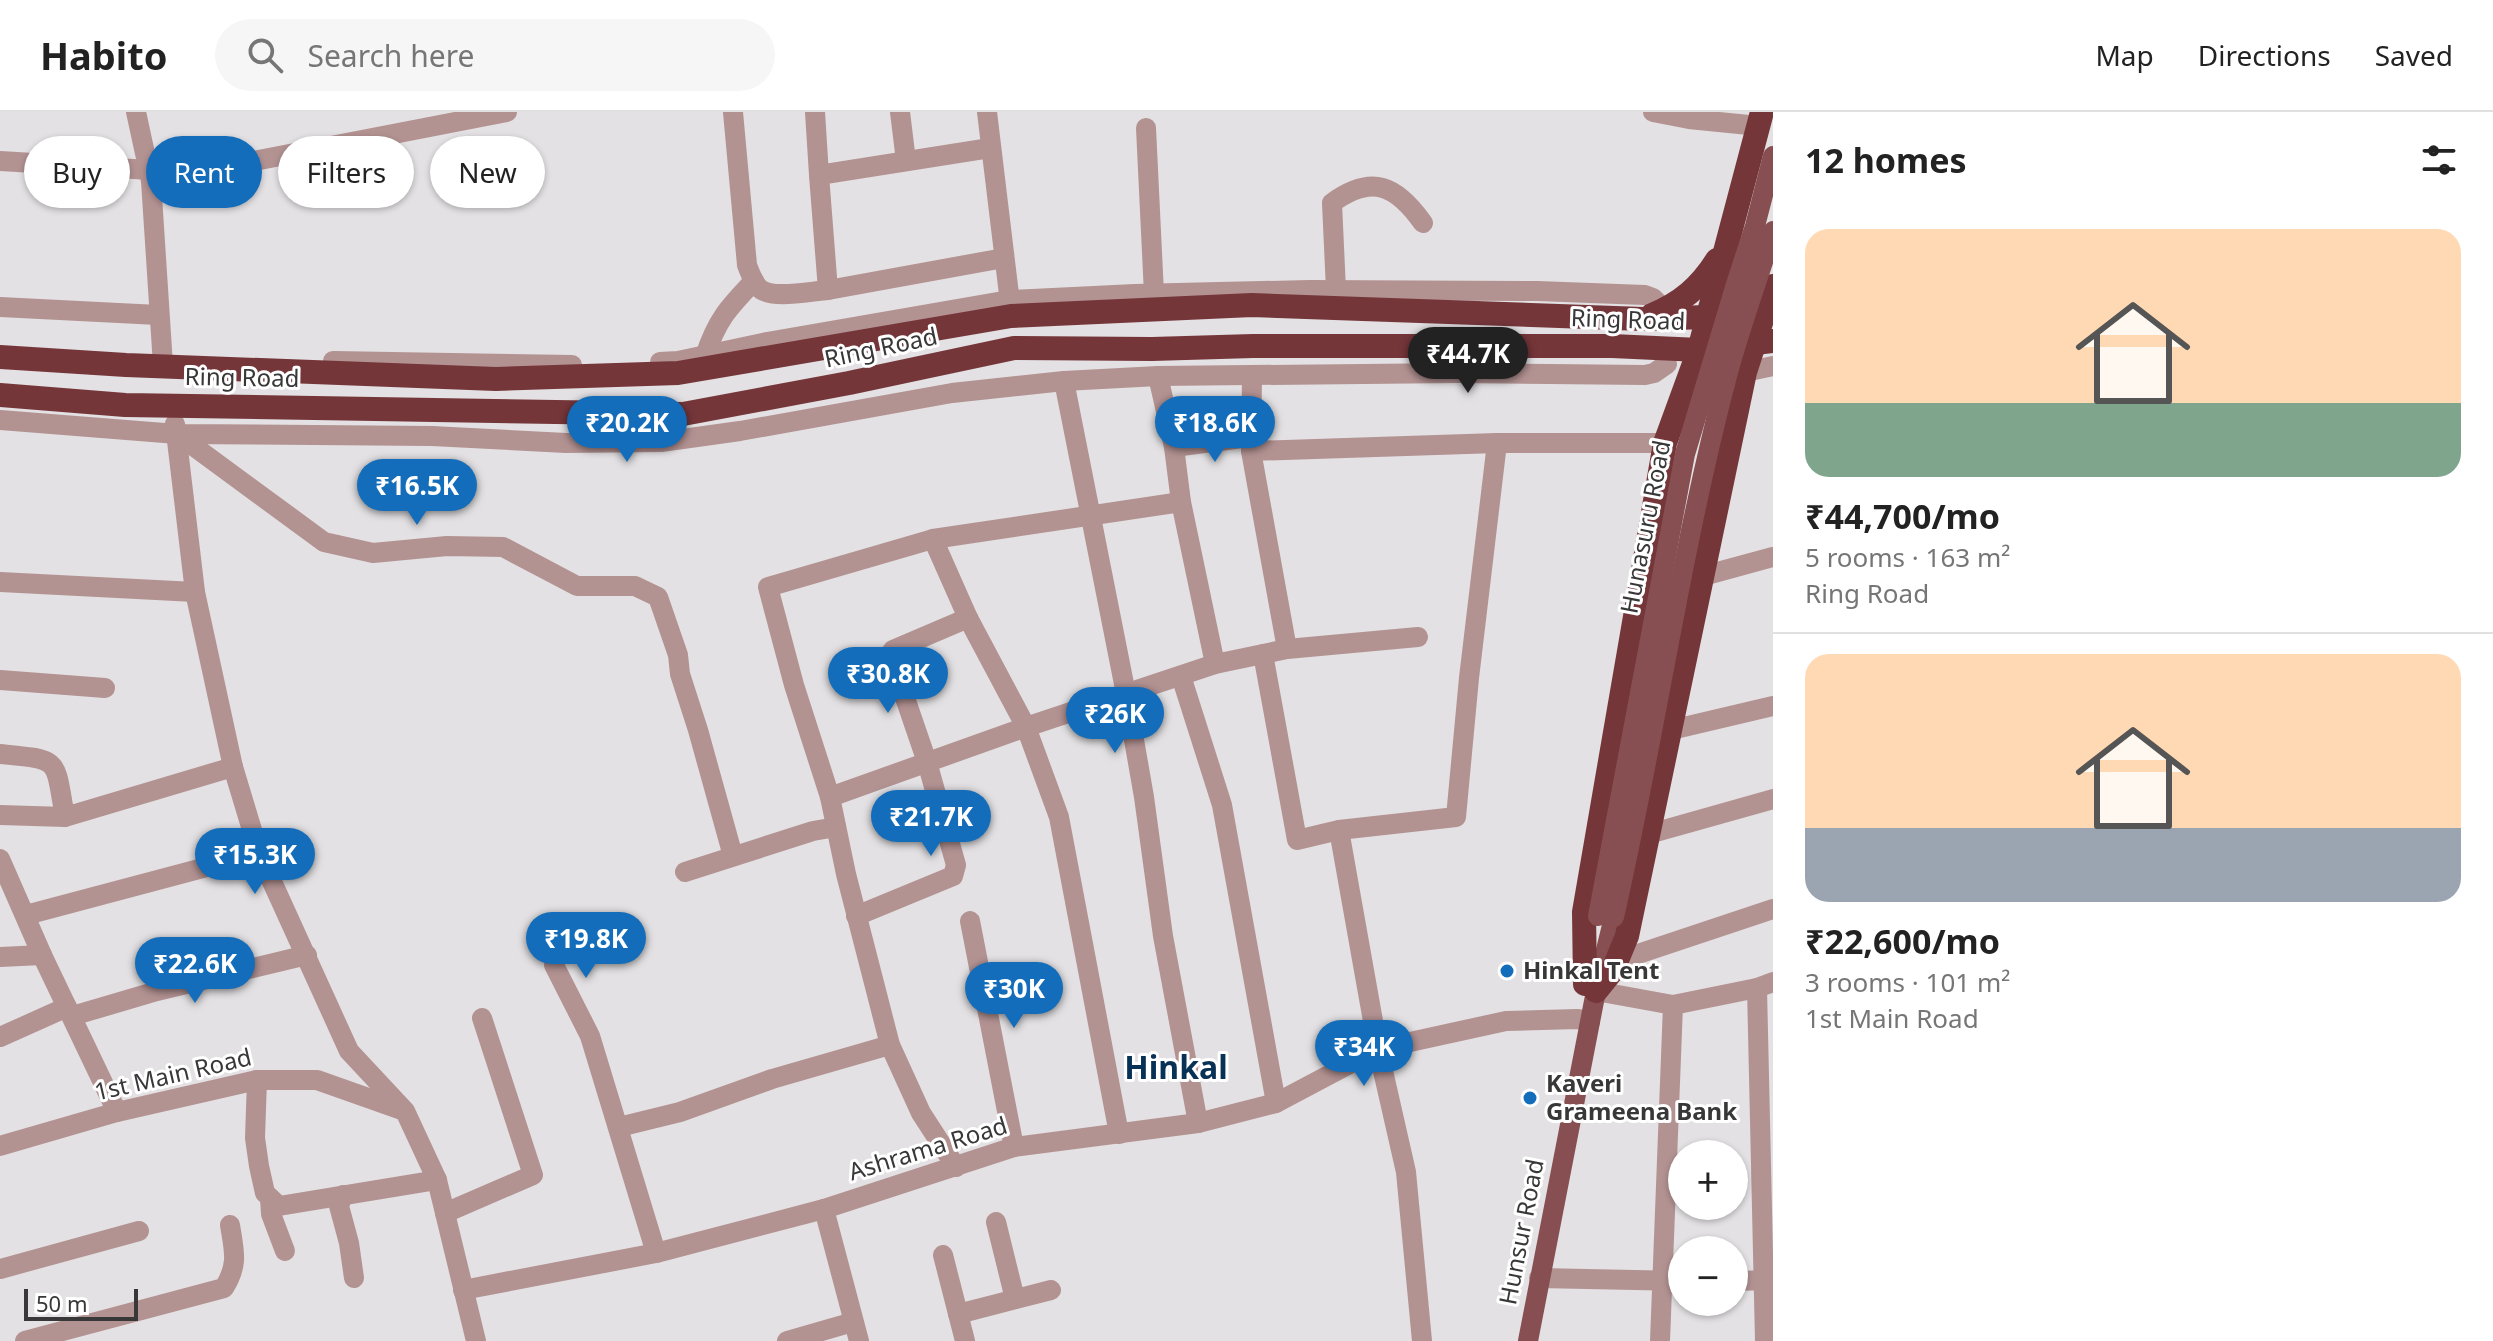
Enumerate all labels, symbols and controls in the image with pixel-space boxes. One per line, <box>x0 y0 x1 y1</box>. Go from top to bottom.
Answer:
search box <box>215 19 775 91</box>
text: Habito <box>40 29 167 81</box>
icon: search <box>243 33 287 77</box>
text: Search here <box>307 35 474 76</box>
text: Map <box>2095 36 2154 74</box>
text: Directions <box>2198 36 2331 74</box>
text: Saved <box>2375 36 2453 74</box>
chip: Buy <box>24 136 130 208</box>
chip: Rent <box>146 136 262 208</box>
chip: Filters <box>278 136 414 208</box>
chip: New <box>430 136 545 208</box>
text: 12 homes <box>1805 137 1967 183</box>
icon: filters <box>2417 138 2461 182</box>
icon: home <box>2061 281 2205 425</box>
street label: Ring Road <box>1570 300 1686 337</box>
street label: Ring Road <box>821 318 940 375</box>
pin: ₹44.7K <box>1403 327 1533 395</box>
text: ₹44.7K <box>1426 335 1510 371</box>
street label: Ring Road <box>184 359 300 394</box>
pin: ₹20.2K <box>562 396 692 464</box>
pin: ₹18.6K <box>1150 396 1280 464</box>
text: ₹20.2K <box>585 404 669 440</box>
text: ₹18.6K <box>1173 404 1257 440</box>
street label: Hunasuru Road <box>1612 437 1678 616</box>
pin: ₹16.5K <box>352 459 482 527</box>
text: ₹16.5K <box>375 467 459 503</box>
text: ₹44,700/mo <box>1805 493 2000 539</box>
text: 5 rooms · 163 m² <box>1805 539 2010 575</box>
text: Ring Road <box>1805 575 1929 611</box>
pin: ₹30.8K <box>823 647 953 715</box>
text: ₹30.8K <box>846 655 930 691</box>
pin: ₹26K <box>1068 687 1162 755</box>
text: ₹26K <box>1084 695 1146 731</box>
icon: home <box>2061 706 2205 850</box>
pin: ₹21.7K <box>866 790 996 858</box>
text: ₹21.7K <box>889 798 973 834</box>
pin: ₹15.3K <box>190 828 320 896</box>
text: ₹15.3K <box>213 836 297 872</box>
pin: ₹19.8K <box>521 912 651 980</box>
text: ₹22,600/mo <box>1805 918 2000 964</box>
text: ₹19.8K <box>544 920 628 956</box>
pin: ₹22.6K <box>130 937 260 1005</box>
text: ₹22.6K <box>153 945 237 981</box>
place label: Hinkal Tent <box>1523 953 1659 986</box>
pin: ₹30K <box>967 962 1061 1030</box>
marker: Hinkal Tent <box>1498 962 1516 980</box>
text: 3 rooms · 101 m² <box>1805 964 2010 1000</box>
text: ₹30K <box>983 970 1045 1006</box>
text: 1st Main Road <box>1805 1000 1979 1036</box>
pin: ₹34K <box>1317 1020 1411 1088</box>
text: ₹34K <box>1333 1028 1395 1064</box>
street label: 1st Main Road <box>91 1039 254 1108</box>
district label: Hinkal <box>1124 1045 1228 1088</box>
place label: Kaveri Grameena Bank <box>1546 1066 1737 1127</box>
marker: Kaveri Grameena Bank <box>1521 1089 1539 1107</box>
street label: Ashrama Road <box>844 1108 1011 1187</box>
map controls <box>1668 1140 1748 1316</box>
button: + <box>1668 1140 1748 1220</box>
street label: Hunsur Road <box>1490 1156 1551 1307</box>
button: − <box>1668 1236 1748 1316</box>
scale bar <box>24 1285 138 1321</box>
text: 50 m <box>36 1288 87 1318</box>

